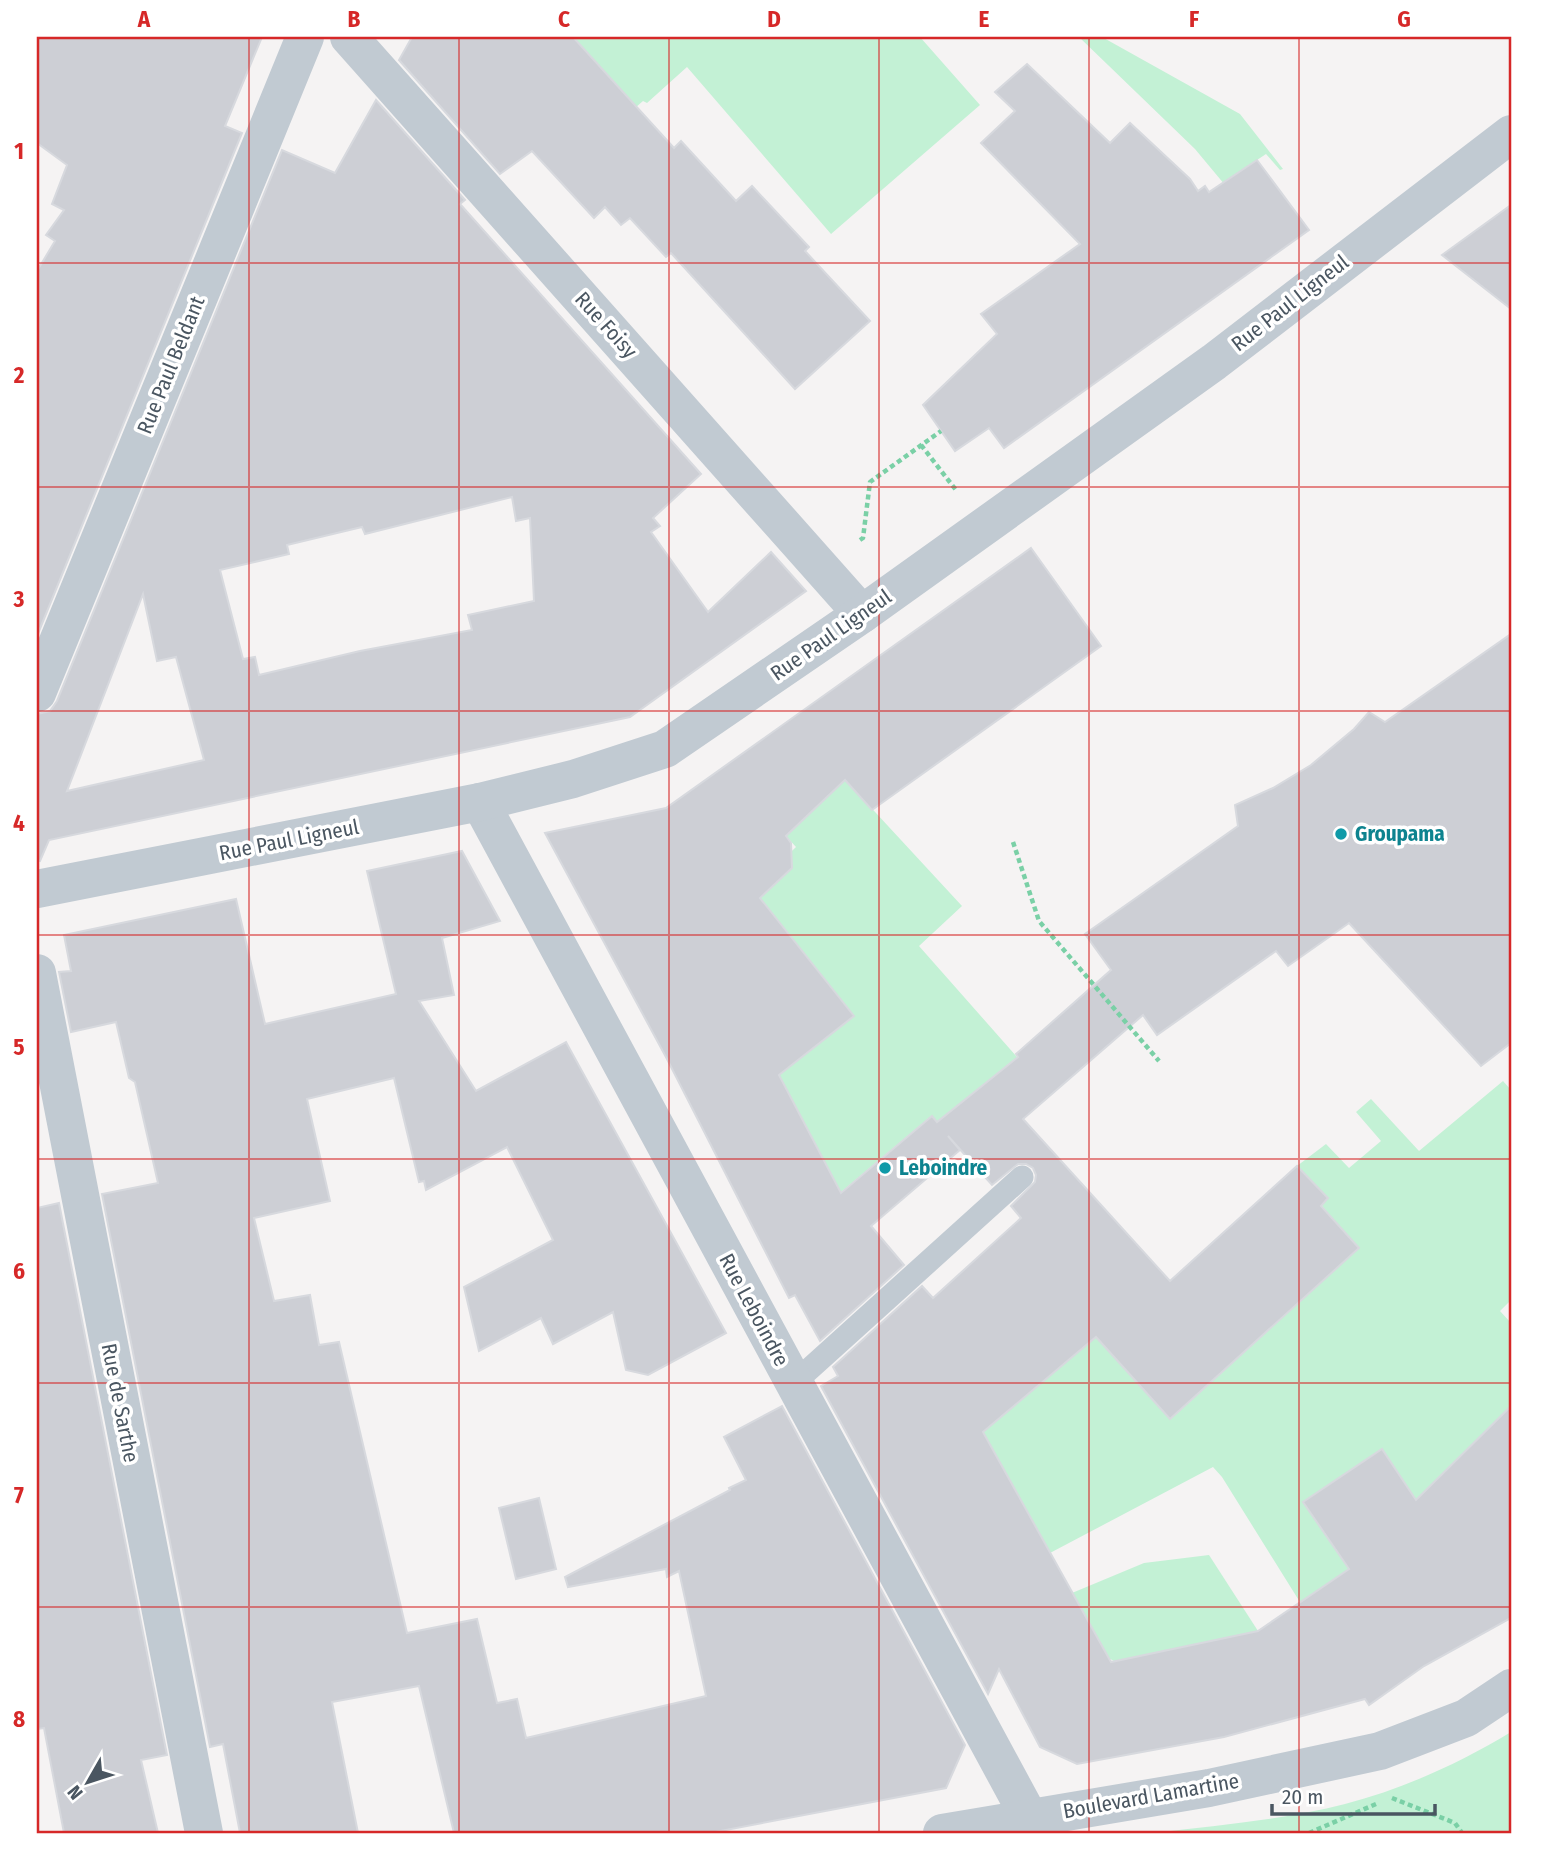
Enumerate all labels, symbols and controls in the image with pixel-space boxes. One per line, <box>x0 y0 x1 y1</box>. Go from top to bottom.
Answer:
text: A <box>137 5 151 33</box>
text: B <box>348 5 361 33</box>
text: C <box>558 5 570 33</box>
text: D <box>767 5 781 33</box>
text: E <box>979 5 990 33</box>
text: F <box>1189 5 1199 33</box>
text: G <box>1397 5 1411 33</box>
text: 1 <box>14 137 24 165</box>
street label: Rue Paul Ligneul <box>1226 249 1354 357</box>
street label: Rue Foisy <box>569 286 643 364</box>
street label: Rue Paul Beldant <box>132 292 210 438</box>
text: 2 <box>13 361 25 389</box>
street label: Rue Paul Ligneul <box>765 583 897 686</box>
text: 3 <box>13 585 25 613</box>
text: 4 <box>13 809 25 837</box>
street label: Rue Paul Ligneul <box>217 814 362 866</box>
place label: Groupama <box>1355 821 1445 847</box>
marker: Groupama <box>1333 826 1349 842</box>
text: 5 <box>13 1033 25 1061</box>
place label: Leboindre <box>899 1155 988 1181</box>
marker: Leboindre <box>877 1160 893 1176</box>
street label: Rue Leboindre <box>713 1249 795 1371</box>
text: 6 <box>13 1257 25 1285</box>
street label: Rue de Sarthe <box>96 1341 144 1465</box>
text: 7 <box>14 1481 24 1509</box>
text: 8 <box>13 1705 25 1733</box>
north arrow <box>52 1748 122 1818</box>
street label: Boulevard Lamartine <box>1061 1768 1241 1824</box>
scale bar <box>1272 1772 1434 1816</box>
text: N <box>63 1781 88 1804</box>
text: 20 m <box>1282 1784 1323 1810</box>

